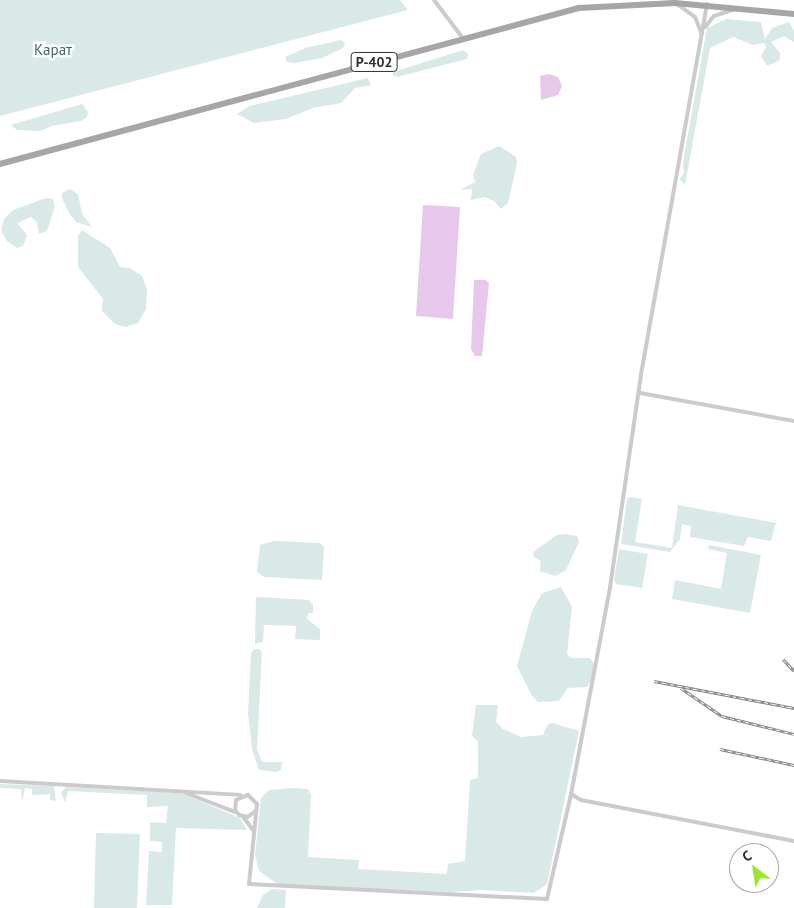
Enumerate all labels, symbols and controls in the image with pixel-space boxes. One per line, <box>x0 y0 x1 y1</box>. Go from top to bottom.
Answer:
park label: Карат <box>34 41 72 59</box>
road number: Р-402 <box>350 51 398 74</box>
north arrow <box>729 843 779 893</box>
text: С <box>739 846 755 866</box>

